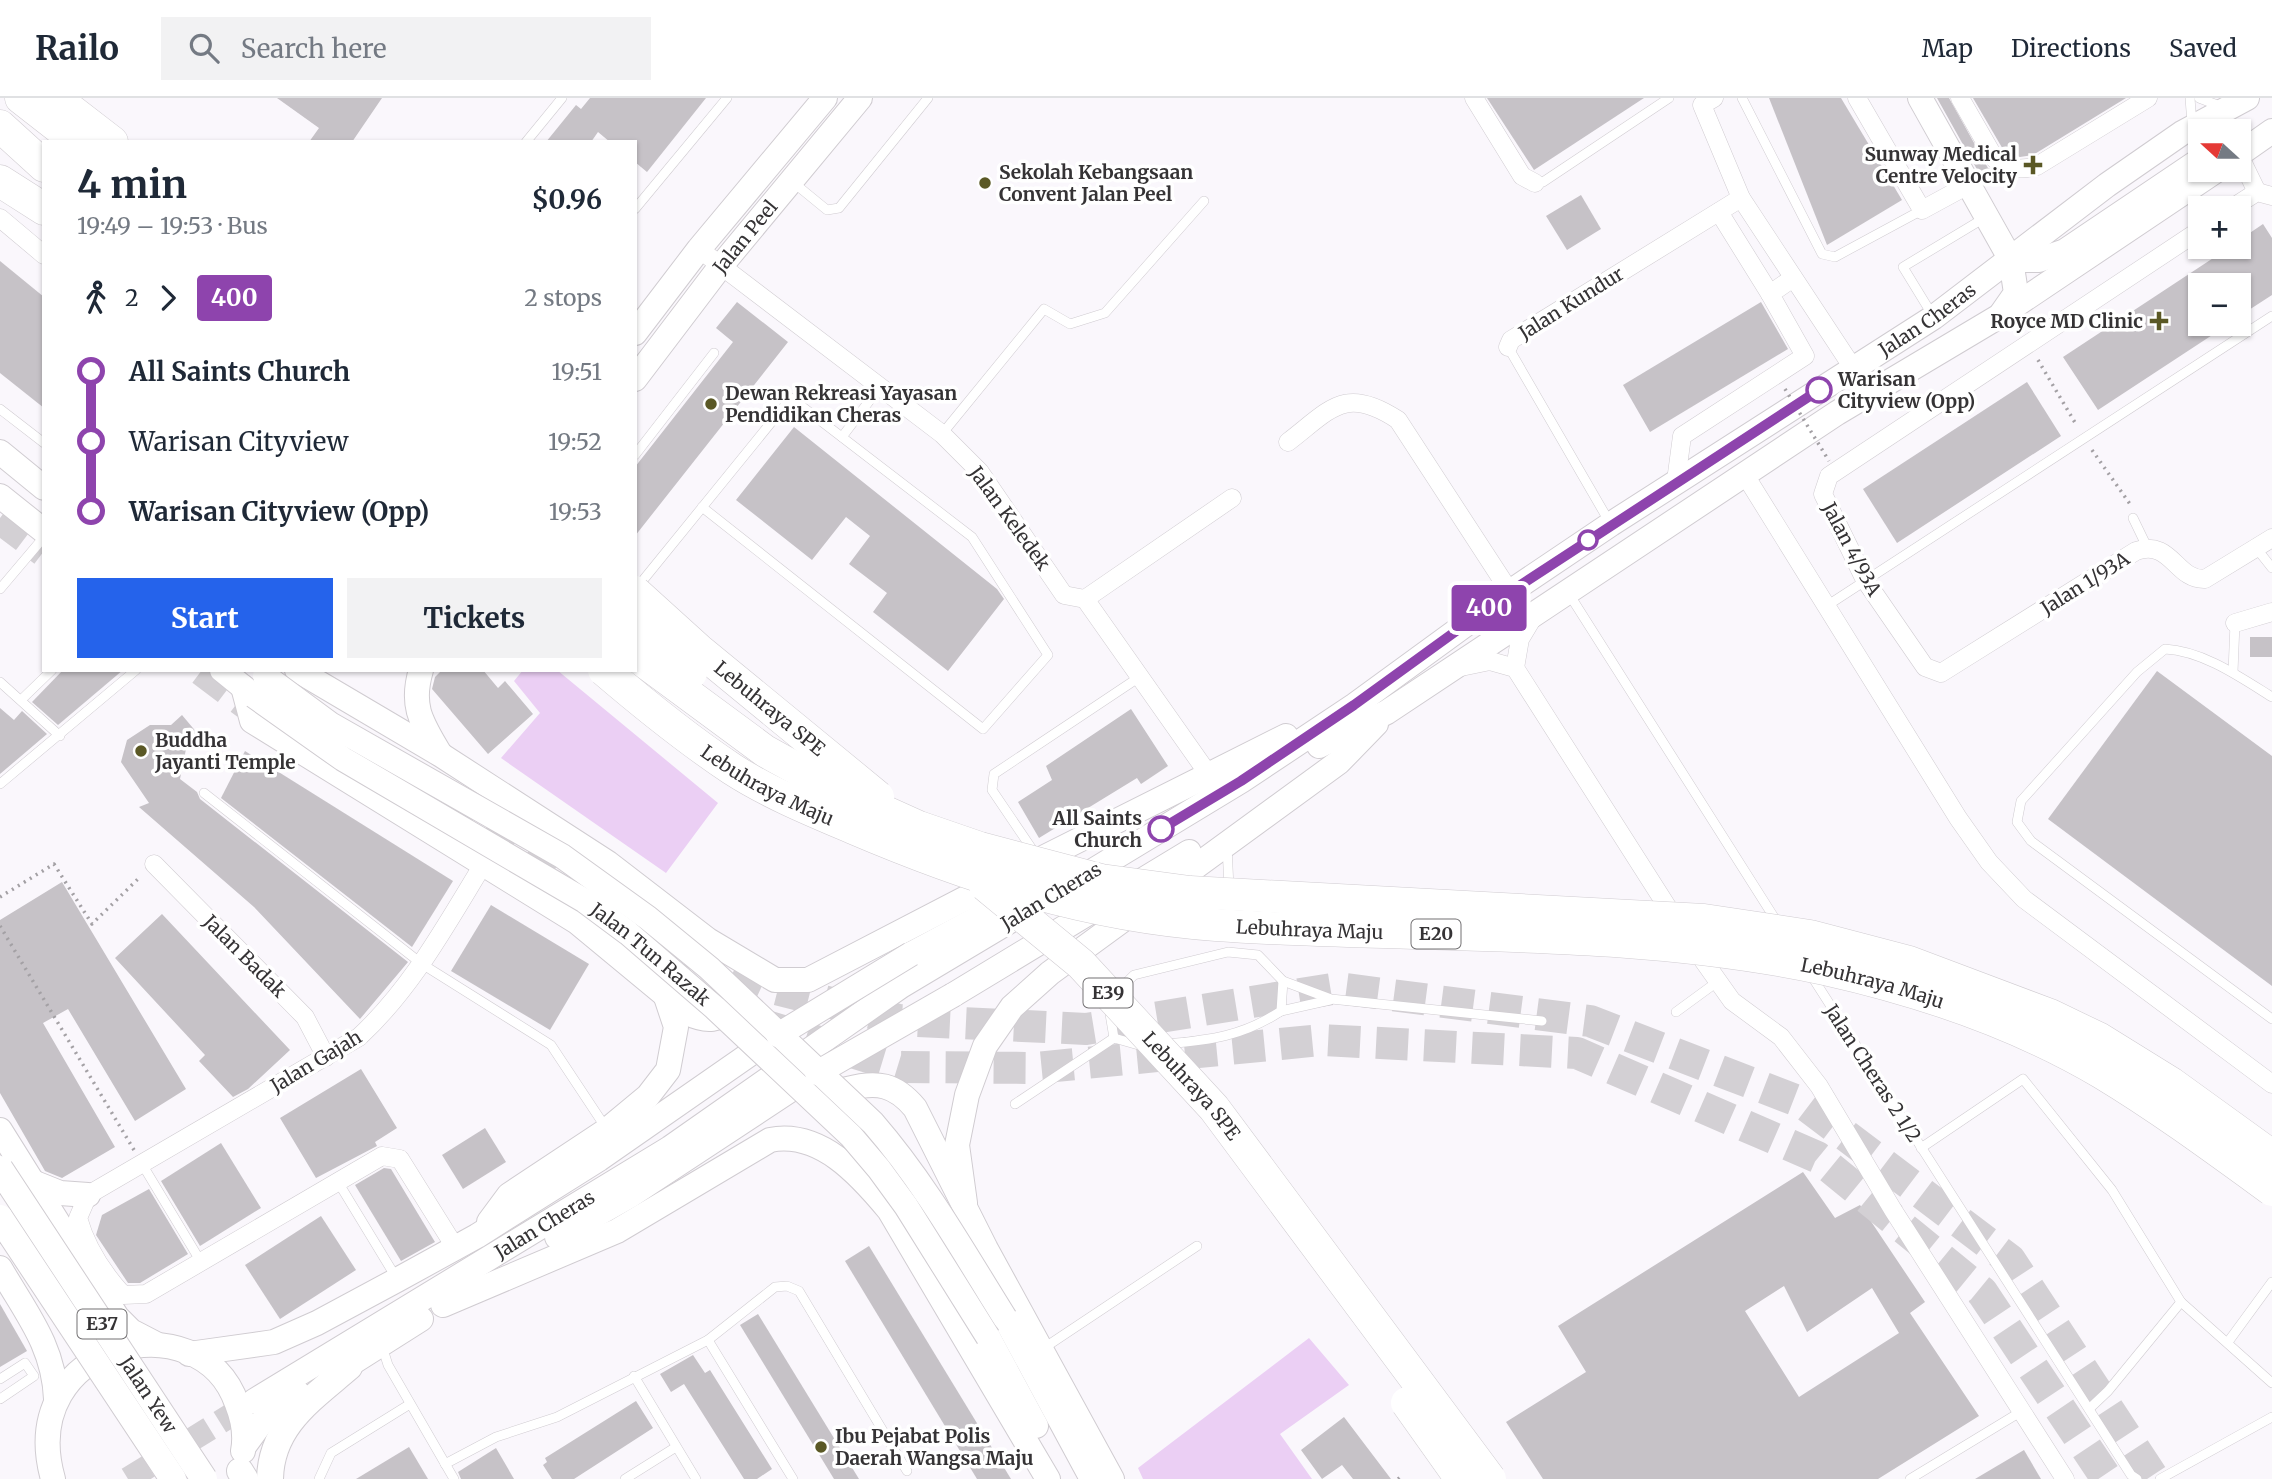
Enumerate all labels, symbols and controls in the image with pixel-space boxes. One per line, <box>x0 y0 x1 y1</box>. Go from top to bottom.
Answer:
search box <box>161 17 651 80</box>
text: Railo <box>35 28 119 69</box>
icon: search <box>185 29 223 67</box>
text: Search here <box>241 32 387 65</box>
text: Map <box>1922 33 1973 64</box>
text: Directions <box>2011 33 2131 64</box>
text: Saved <box>2169 33 2237 64</box>
north arrow <box>2188 119 2250 182</box>
map controls <box>2188 119 2251 336</box>
place label: Sunway Medical Centre Velocity <box>1864 142 2018 188</box>
marker: Sunway Medical Centre Velocity <box>2023 155 2043 175</box>
place label: Sekolah Kebangsaan Convent Jalan Peel <box>999 160 1193 206</box>
text: 4 min <box>77 161 187 208</box>
marker: Sekolah Kebangsaan Convent Jalan Peel <box>977 175 993 191</box>
text: $0.96 <box>532 183 602 216</box>
street label: Jalan Peel <box>707 195 783 279</box>
button: + <box>2188 196 2251 259</box>
text: 19:49 – 19:53 · Bus <box>77 211 268 240</box>
street label: Jalan Kundur <box>1513 261 1628 345</box>
button: − <box>2188 273 2251 336</box>
street label: Jalan Cheras <box>1873 278 1980 362</box>
icon: walk <box>77 279 115 317</box>
icon: forward <box>149 279 187 317</box>
text: 400 <box>211 282 258 313</box>
text: 2 <box>125 283 139 312</box>
text: 2 stops <box>524 283 602 312</box>
place label: Royce MD Clinic <box>1990 309 2143 333</box>
marker: Royce MD Clinic <box>2149 311 2169 331</box>
text: All Saints Church <box>129 355 350 388</box>
text: 19:51 <box>552 357 602 386</box>
place label: Warisan Cityview (Opp) <box>1837 367 1975 413</box>
marker: Warisan Cityview (Opp) <box>1806 377 1832 403</box>
place label: Dewan Rekreasi Yayasan Pendidikan Cheras <box>725 381 957 427</box>
marker: Dewan Rekreasi Yayasan Pendidikan Cheras <box>703 396 719 412</box>
text: Warisan Cityview <box>129 425 349 458</box>
text: 19:52 <box>548 427 602 456</box>
street label: Jalan Keledek <box>964 461 1056 575</box>
text: Warisan Cityview (Opp) <box>129 495 429 528</box>
text: 19:53 <box>549 497 602 526</box>
street label: Jalan 4/93A <box>1817 497 1887 601</box>
unlabelled marker <box>1578 530 1598 550</box>
street label: Jalan 1/93A <box>2035 546 2134 620</box>
button: Start <box>77 578 333 658</box>
button: Tickets <box>347 578 602 658</box>
line badge: 400 <box>1449 585 1529 631</box>
text: 400 <box>1466 592 1512 623</box>
street label: Lebuhraya SPE <box>709 656 830 761</box>
place label: Buddha Jayanti Temple <box>154 728 296 774</box>
street label: Lebuhraya Maju <box>696 739 838 831</box>
marker: Buddha Jayanti Temple <box>133 743 149 759</box>
place label: All Saints Church <box>1051 806 1142 852</box>
marker: All Saints Church <box>1148 816 1174 842</box>
street label: Jalan Cheras <box>996 857 1105 936</box>
street label: Jalan Tun Razak <box>585 897 715 1011</box>
street label: Jalan Badak <box>198 909 291 1002</box>
street label: Lebuhraya Maju <box>1235 914 1384 944</box>
road number: E20 <box>1412 920 1460 948</box>
street label: Lebuhraya Maju <box>1799 952 1948 1013</box>
road number: E39 <box>1084 978 1132 1008</box>
street label: Jalan Cheras 2 1/2 <box>1819 999 1927 1146</box>
street label: Jalan Gajah <box>265 1024 366 1098</box>
street label: Lebuhraya SPE <box>1138 1027 1246 1145</box>
street label: Jalan Cheras <box>489 1185 599 1264</box>
road number: E37 <box>78 1310 126 1338</box>
street label: Jalan Yew <box>114 1351 183 1438</box>
place label: Ibu Pejabat Polis Daerah Wangsa Maju <box>835 1424 1033 1470</box>
marker: Ibu Pejabat Polis Daerah Wangsa Maju <box>813 1439 829 1455</box>

